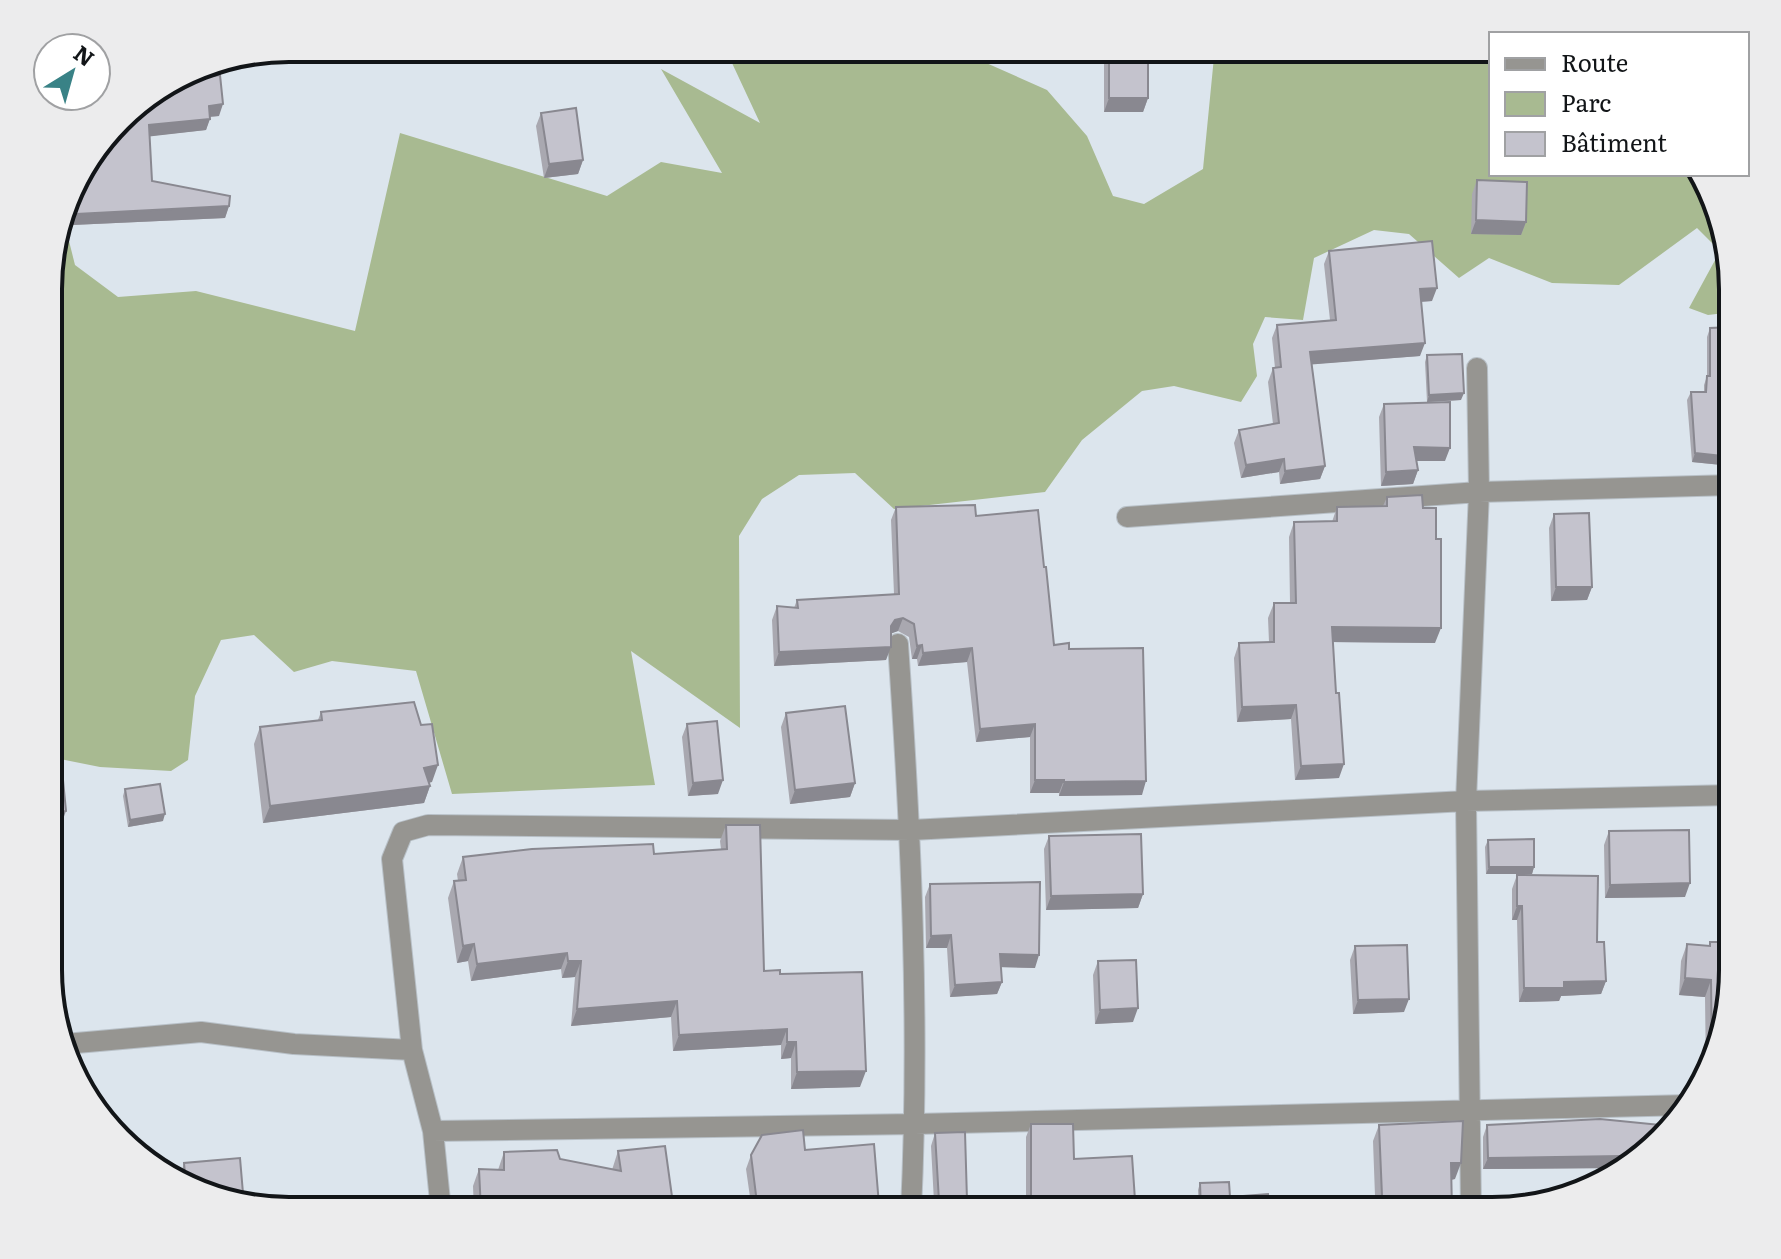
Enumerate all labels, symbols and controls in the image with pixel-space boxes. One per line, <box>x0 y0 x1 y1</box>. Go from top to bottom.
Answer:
north arrow <box>32 32 112 112</box>
legend <box>1489 32 1749 176</box>
text: N <box>68 36 102 74</box>
text: Route <box>1561 44 1628 79</box>
text: Parc <box>1561 84 1611 119</box>
text: Bâtiment <box>1561 124 1667 159</box>

